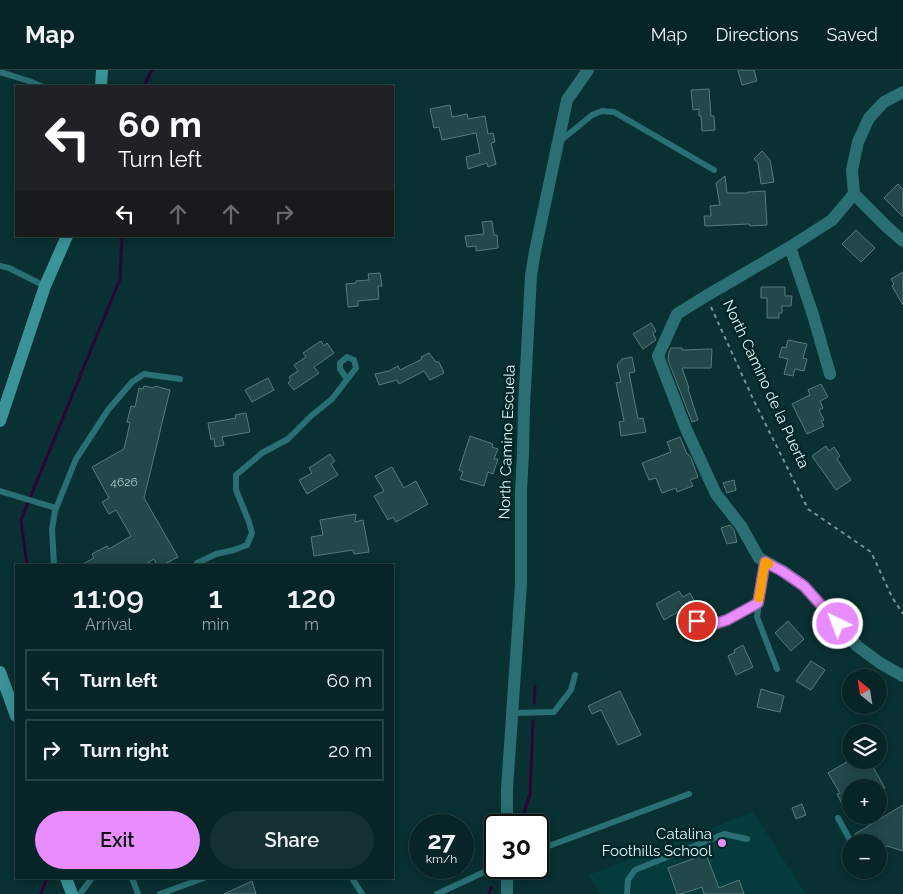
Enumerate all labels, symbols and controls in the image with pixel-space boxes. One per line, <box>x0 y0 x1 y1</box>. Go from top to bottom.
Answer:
text: Map <box>25 20 75 49</box>
text: Map <box>651 24 687 45</box>
text: Directions <box>715 24 799 45</box>
text: Saved <box>827 24 878 45</box>
text: 60 m <box>118 104 202 145</box>
icon: left <box>35 105 100 170</box>
text: Turn left <box>118 146 202 172</box>
icon: left <box>111 200 139 228</box>
icon: ahead <box>164 200 192 228</box>
icon: ahead <box>217 200 245 228</box>
icon: right <box>270 200 298 228</box>
street label: North Camino de la Puerta <box>719 297 813 471</box>
street label: North Camino Escuela <box>495 364 519 520</box>
house number: 4626 <box>110 475 138 489</box>
text: 11:09 <box>73 580 144 615</box>
text: 1 <box>208 580 223 615</box>
text: 120 <box>287 580 336 615</box>
position arrow <box>811 597 863 649</box>
pin <box>676 600 718 642</box>
icon: arrive <box>683 607 711 635</box>
text: Arrival <box>85 615 132 634</box>
text: min <box>202 615 229 634</box>
text: m <box>304 615 319 634</box>
icon: left <box>37 666 65 694</box>
text: Turn left <box>80 669 157 691</box>
text: 60 m <box>327 669 372 691</box>
north arrow <box>842 669 888 714</box>
map controls <box>842 669 887 879</box>
button: layers <box>842 724 887 769</box>
icon: right <box>37 736 65 764</box>
text: Turn right <box>80 739 169 761</box>
text: 20 m <box>328 739 372 761</box>
button: + <box>842 779 887 824</box>
button: Exit <box>35 811 200 869</box>
button: Share <box>210 811 374 869</box>
speed limit sign: 30 <box>484 814 549 879</box>
text: 27 <box>427 825 456 855</box>
place label: Catalina Foothills School <box>602 825 713 860</box>
button: − <box>842 834 887 879</box>
marker: Catalina Foothills School <box>716 837 728 849</box>
text: km/h <box>426 852 457 866</box>

